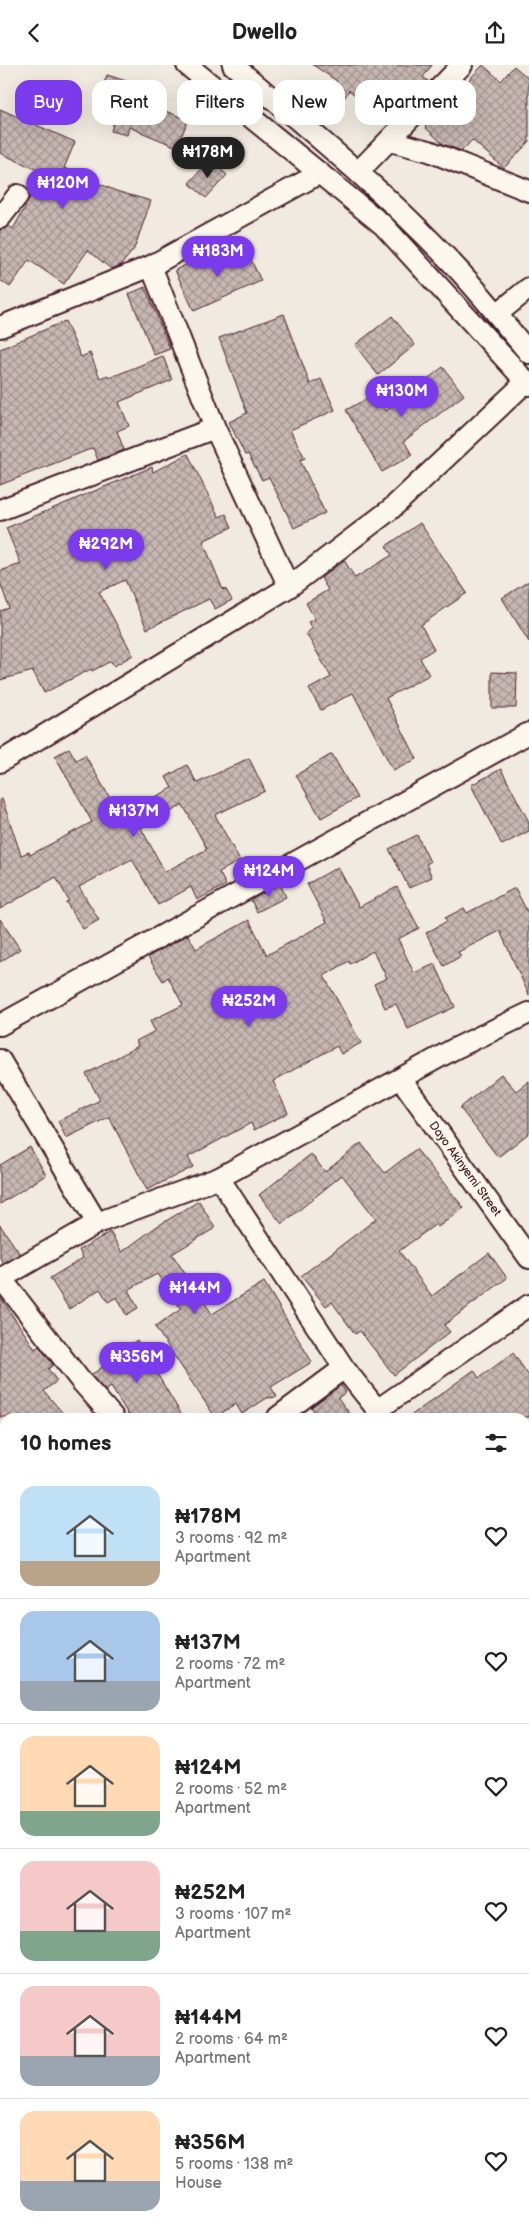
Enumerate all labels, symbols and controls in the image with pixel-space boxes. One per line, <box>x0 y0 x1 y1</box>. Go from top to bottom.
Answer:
icon: back <box>20 19 48 47</box>
text: Dwello <box>232 19 297 46</box>
icon: share <box>481 19 509 47</box>
chip: Buy <box>15 80 82 125</box>
chip: Rent <box>92 80 167 125</box>
chip: Filters <box>177 80 263 125</box>
chip: New <box>273 80 345 125</box>
chip: Apartment <box>355 80 476 125</box>
pin: ₦178M <box>173 137 243 179</box>
text: ₦178M <box>183 143 233 162</box>
pin: ₦120M <box>28 167 98 210</box>
text: ₦120M <box>37 174 89 193</box>
pin: ₦183M <box>183 235 253 278</box>
text: ₦183M <box>192 242 244 261</box>
pin: ₦130M <box>367 375 437 418</box>
text: ₦130M <box>376 382 428 401</box>
pin: ₦292M <box>71 529 141 571</box>
text: ₦292M <box>79 535 133 554</box>
pin: ₦137M <box>99 795 169 838</box>
text: ₦137M <box>109 802 159 821</box>
pin: ₦124M <box>234 855 304 898</box>
text: ₦124M <box>244 862 294 881</box>
pin: ₦252M <box>214 985 284 1028</box>
text: ₦252M <box>222 992 276 1011</box>
street label: Dayo Akinyemi Street <box>425 1119 505 1220</box>
pin: ₦144M <box>160 1273 230 1315</box>
text: ₦144M <box>170 1279 220 1298</box>
pin: ₦356M <box>102 1341 172 1384</box>
text: ₦356M <box>110 1348 164 1367</box>
icon: filters <box>482 1429 510 1457</box>
text: 10 homes <box>20 1431 111 1456</box>
text: ₦178M <box>175 1504 241 1529</box>
icon: home <box>60 1506 120 1566</box>
icon: heart <box>482 1522 510 1550</box>
text: 3 rooms · 92 m² <box>175 1529 288 1548</box>
text: Apartment <box>175 1548 251 1567</box>
text: ₦137M <box>175 1630 241 1655</box>
icon: home <box>60 1631 120 1691</box>
icon: heart <box>482 1647 510 1675</box>
text: 2 rooms · 72 m² <box>175 1655 285 1674</box>
text: Apartment <box>175 1674 251 1693</box>
text: ₦124M <box>175 1755 241 1780</box>
icon: home <box>60 1756 120 1816</box>
icon: heart <box>482 1772 510 1800</box>
text: 2 rooms · 52 m² <box>175 1780 287 1799</box>
text: Apartment <box>175 1799 251 1818</box>
text: ₦252M <box>175 1880 246 1905</box>
icon: home <box>60 1881 120 1941</box>
icon: heart <box>482 1897 510 1925</box>
text: 3 rooms · 107 m² <box>175 1905 291 1924</box>
text: Apartment <box>175 1924 251 1943</box>
text: ₦144M <box>175 2005 242 2030</box>
icon: home <box>60 2006 120 2066</box>
icon: heart <box>482 2022 510 2050</box>
text: 2 rooms · 64 m² <box>175 2030 288 2049</box>
text: Apartment <box>175 2049 251 2068</box>
text: ₦356M <box>175 2130 245 2155</box>
icon: home <box>60 2131 120 2191</box>
icon: heart <box>482 2147 510 2175</box>
text: 5 rooms · 138 m² <box>175 2155 294 2174</box>
text: House <box>175 2174 222 2193</box>

